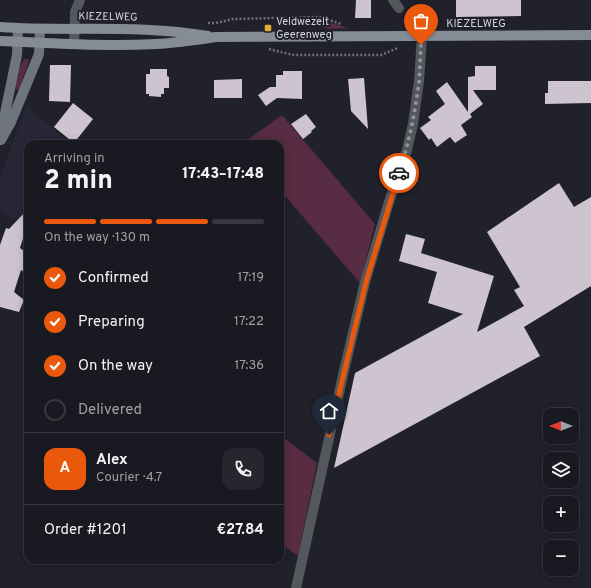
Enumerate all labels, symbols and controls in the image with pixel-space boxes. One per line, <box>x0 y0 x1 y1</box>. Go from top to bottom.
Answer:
pin <box>404 4 438 45</box>
street label: KIEZELWEG <box>78 9 138 25</box>
icon: bag <box>410 10 432 32</box>
place label: Veldwezelt Geerenweg <box>276 15 332 42</box>
street label: KIEZELWEG <box>446 17 506 31</box>
marker: Veldwezelt Geerenweg <box>263 23 273 33</box>
text: Arriving in <box>44 151 105 167</box>
courier <box>379 153 419 193</box>
icon: car <box>388 162 410 184</box>
text: 2 min <box>44 165 113 198</box>
text: 17:43–17:48 <box>182 165 264 184</box>
text: On the way · 130 m <box>44 230 150 246</box>
icon: check <box>44 267 66 289</box>
text: Confirmed <box>78 269 149 288</box>
text: 17:19 <box>237 270 264 286</box>
icon: check <box>44 311 66 333</box>
text: Preparing <box>78 313 145 332</box>
text: 17:22 <box>234 314 264 330</box>
icon: check <box>44 355 66 377</box>
text: On the way <box>78 357 153 376</box>
text: 17:36 <box>234 358 264 374</box>
pin <box>312 394 346 435</box>
icon: home <box>318 400 340 422</box>
text: Delivered <box>78 401 142 420</box>
north arrow <box>543 408 579 444</box>
map controls <box>543 408 579 576</box>
button: phone <box>222 448 264 490</box>
text: Alex <box>96 451 128 470</box>
button: layers <box>543 452 579 488</box>
text: A <box>60 459 70 478</box>
text: Courier · 4.7 <box>96 470 162 486</box>
button: + <box>543 496 579 532</box>
text: Order #1201 <box>44 521 127 540</box>
text: €27.84 <box>217 521 264 540</box>
button: − <box>543 540 579 576</box>

